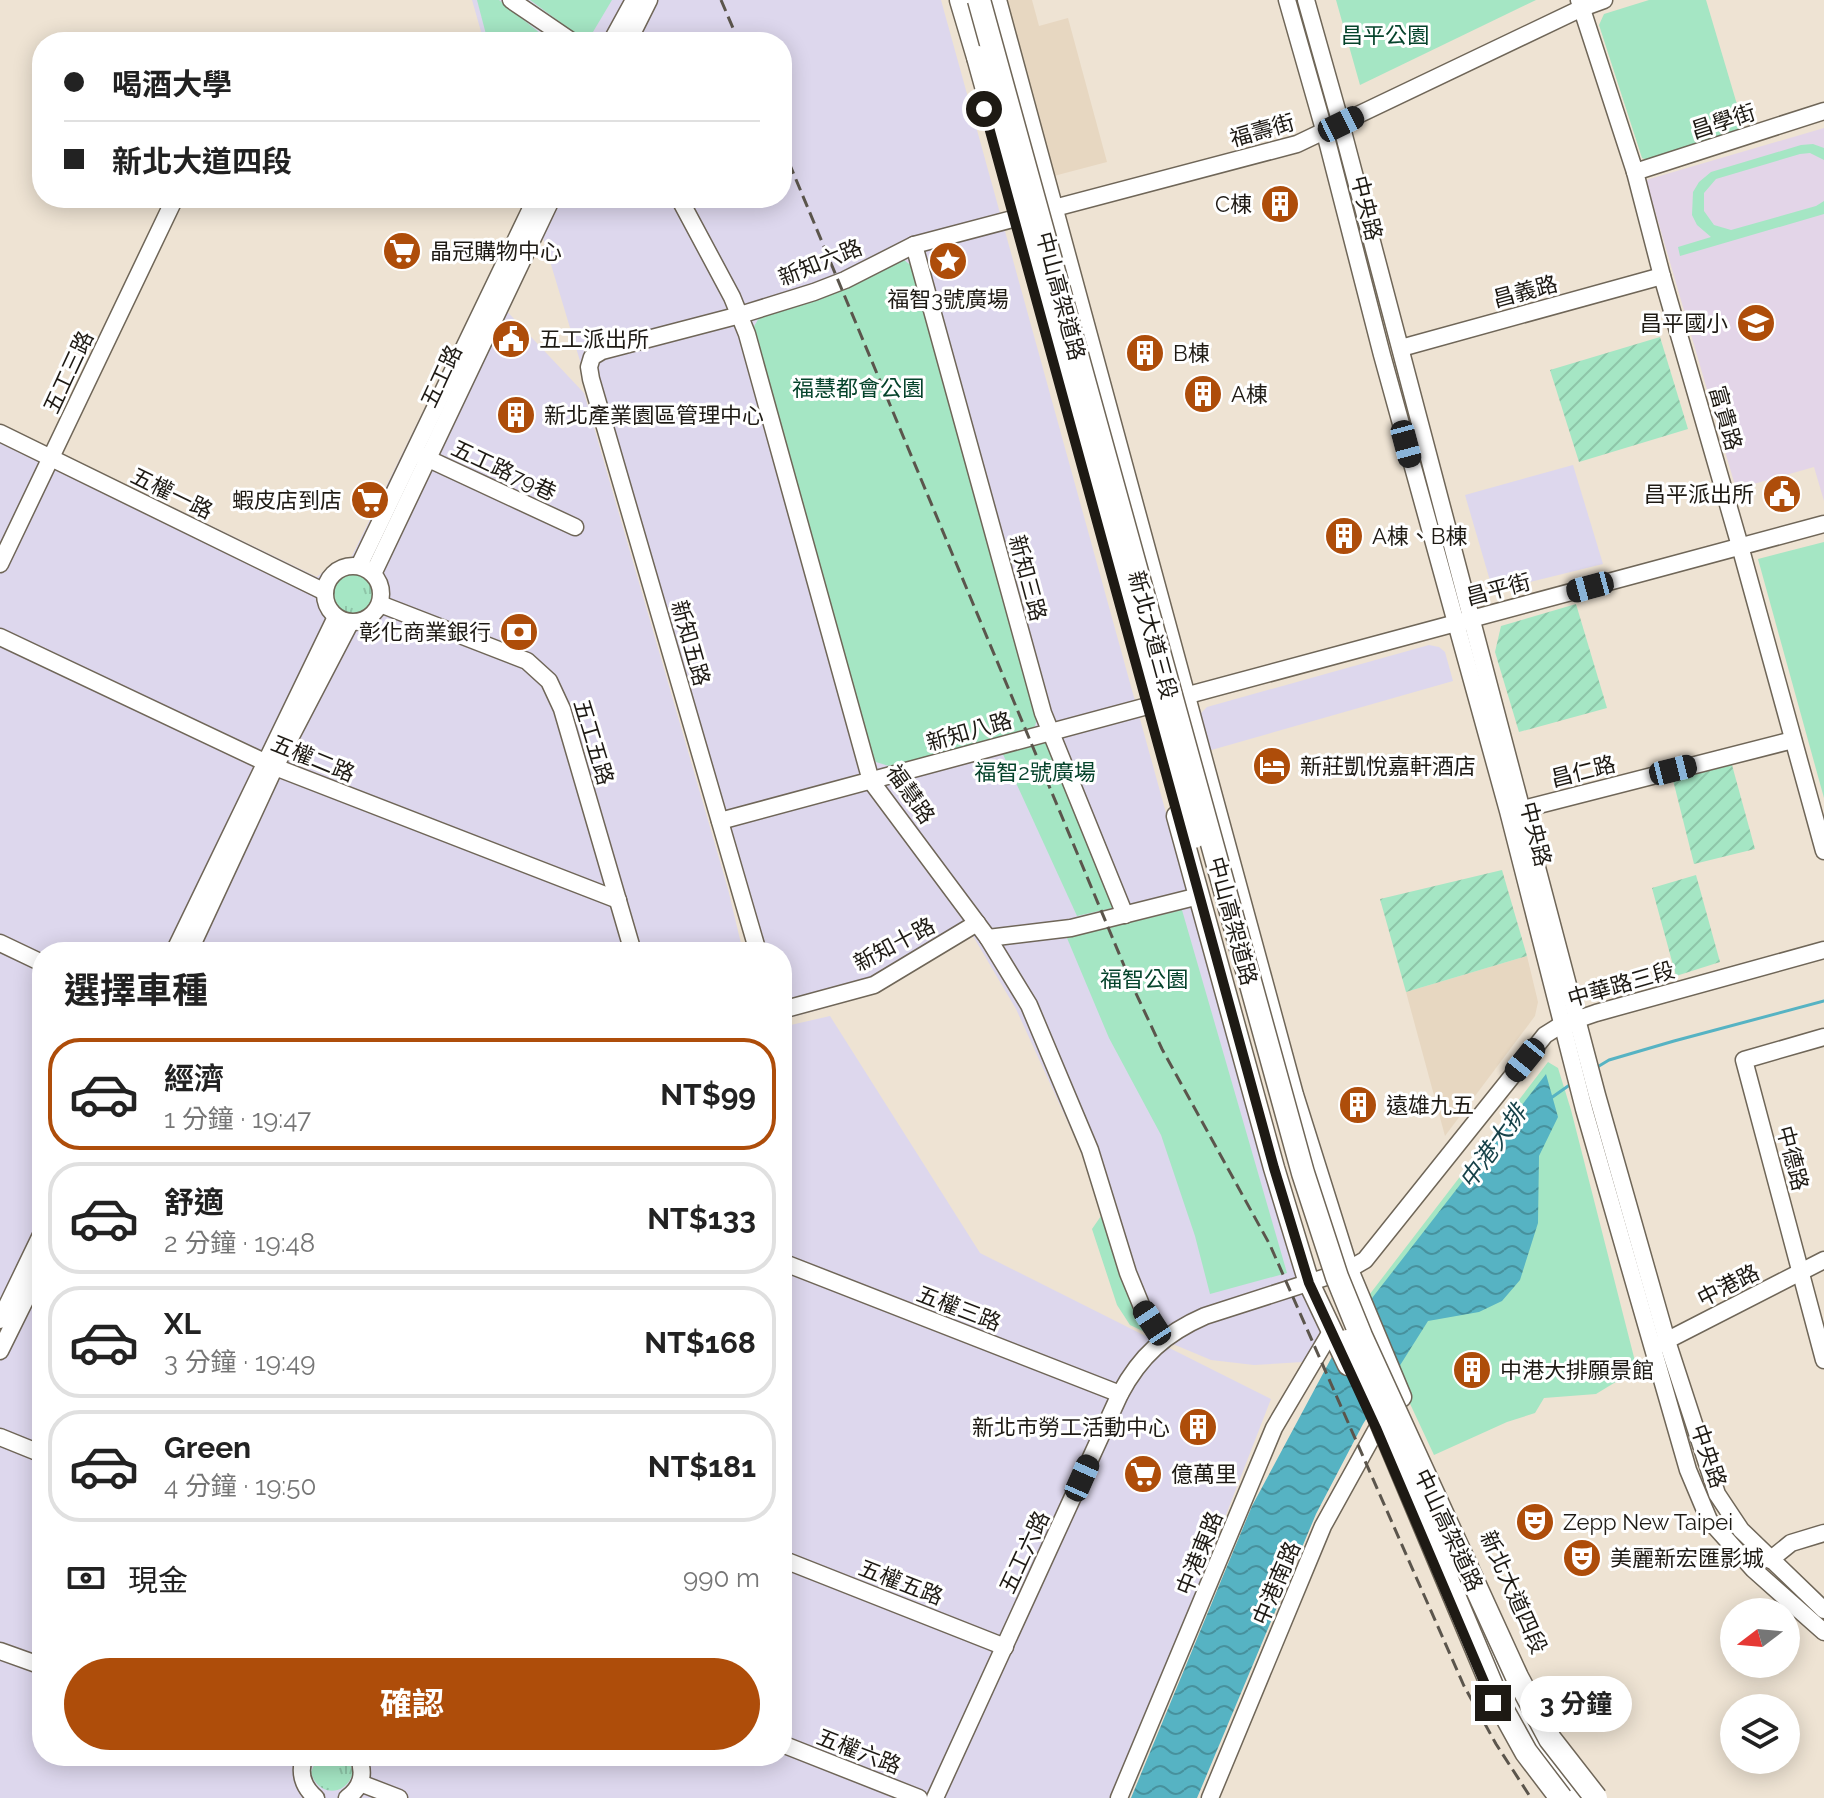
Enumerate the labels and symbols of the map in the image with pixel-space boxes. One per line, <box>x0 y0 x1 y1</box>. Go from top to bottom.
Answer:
park label: 昌平公園 <box>1341 22 1429 48</box>
route start <box>966 91 1002 127</box>
street label: 昌學街 <box>1688 98 1758 144</box>
car <box>1314 103 1368 145</box>
street label: 福壽街 <box>1227 108 1297 152</box>
street label: 中央路 <box>1346 173 1388 243</box>
building icon: C棟 <box>1259 183 1301 225</box>
place label: C棟 <box>1215 191 1252 217</box>
street label: 中山高架道路 <box>1031 229 1091 363</box>
supermarket icon: 晶冠購物中心 <box>381 230 423 272</box>
street label: 新知六路 <box>774 233 866 291</box>
place label: 晶冠購物中心 <box>430 238 562 264</box>
place icon: 福智3號廣場 <box>927 240 969 282</box>
street label: 昌義路 <box>1490 270 1560 312</box>
place label: 福智3號廣場 <box>887 286 1009 312</box>
school or university icon: 昌平國小 <box>1735 302 1777 344</box>
place label: 昌平國小 <box>1640 310 1728 336</box>
public building icon: 五工派出所 <box>490 318 532 360</box>
place label: 五工派出所 <box>539 326 649 352</box>
street label: 五工三路 <box>38 327 98 417</box>
building icon: B棟 <box>1124 332 1166 374</box>
place label: B棟 <box>1173 340 1210 366</box>
street label: 五工路 <box>415 341 467 411</box>
building icon: A棟 <box>1182 373 1224 415</box>
park label: 福慧都會公園 <box>792 375 924 401</box>
place label: A棟 <box>1231 381 1268 407</box>
street label: 富貴路 <box>1704 383 1748 453</box>
building icon: 新北產業園區管理中心 <box>495 394 537 436</box>
place label: 新北產業園區管理中心 <box>544 402 764 428</box>
car <box>1388 418 1424 470</box>
street label: 五工路79巷 <box>447 434 561 506</box>
street label: 五權一路 <box>127 462 217 524</box>
public building icon: 昌平派出所 <box>1761 473 1803 515</box>
supermarket icon: 蝦皮店到店 <box>349 479 391 521</box>
place label: 昌平派出所 <box>1644 481 1754 507</box>
place label: 蝦皮店到店 <box>232 487 342 513</box>
building icon: A棟、B棟 <box>1323 515 1365 557</box>
place label: A棟、B棟 <box>1372 523 1468 549</box>
street label: 新知三路 <box>1004 532 1052 624</box>
street label: 新北大道三段 <box>1123 568 1183 702</box>
street label: 昌平街 <box>1463 568 1533 610</box>
car <box>1564 569 1616 605</box>
street label: 新知五路 <box>666 597 716 689</box>
bank icon: 彰化商業銀行 <box>498 611 540 653</box>
place label: 彰化商業銀行 <box>359 619 491 645</box>
street label: 五工五路 <box>569 696 619 788</box>
street label: 新知八路 <box>923 706 1015 756</box>
street label: 五權二路 <box>267 729 359 787</box>
hotel icon: 新莊凱悅嘉軒酒店 <box>1251 745 1293 787</box>
street label: 昌仁路 <box>1548 750 1618 792</box>
place label: 新莊凱悅嘉軒酒店 <box>1300 753 1476 779</box>
car <box>1647 753 1699 787</box>
park label: 福智2號廣場 <box>974 759 1096 785</box>
street label: 福慧路 <box>881 760 941 828</box>
street label: 中央路 <box>1515 799 1557 869</box>
street label: 中山高架道路 <box>1203 854 1263 988</box>
street label: 新知十路 <box>849 912 939 976</box>
street label: 中華路三段 <box>1565 956 1677 1012</box>
park label: 福智公園 <box>1100 966 1188 992</box>
car <box>1501 1034 1549 1086</box>
building icon: 遠雄九五 <box>1337 1084 1379 1126</box>
place label: 遠雄九五 <box>1386 1092 1474 1118</box>
water label: 中港大排 <box>1453 1097 1534 1194</box>
street label: 中德路 <box>1772 1123 1814 1193</box>
street label: 中港路 <box>1693 1258 1763 1312</box>
street label: 五權三路 <box>913 1280 1005 1336</box>
car <box>1129 1296 1175 1350</box>
building icon: 中港大排願景館 <box>1451 1349 1493 1391</box>
place label: 中港大排願景館 <box>1500 1357 1654 1383</box>
building icon: 新北市勞工活動中心 <box>1177 1406 1219 1448</box>
place label: 新北市勞工活動中心 <box>972 1414 1170 1440</box>
street label: 中央路 <box>1686 1421 1732 1491</box>
car <box>1061 1451 1103 1505</box>
supermarket icon: 億萬里 <box>1122 1453 1164 1495</box>
place label: 億萬里 <box>1171 1461 1237 1487</box>
street label: 中山高架道路 <box>1409 1465 1489 1595</box>
theatre icon: Zepp New Taipei <box>1514 1501 1556 1543</box>
street label: 五工六路 <box>994 1507 1054 1597</box>
street label: 中港東路 <box>1170 1507 1228 1599</box>
place label: Zepp New Taipei <box>1563 1509 1733 1535</box>
street label: 新北大道四段 <box>1475 1526 1553 1658</box>
street label: 中港南路 <box>1247 1537 1305 1629</box>
theatre icon: 美麗新宏匯影城 <box>1561 1537 1603 1579</box>
place label: 美麗新宏匯影城 <box>1610 1545 1764 1571</box>
street label: 五權五路 <box>855 1554 947 1610</box>
north arrow <box>1720 1598 1800 1678</box>
callout: 3 分鐘 <box>1521 1675 1633 1731</box>
route end <box>1475 1685 1511 1721</box>
street label: 五權六路 <box>813 1723 905 1779</box>

